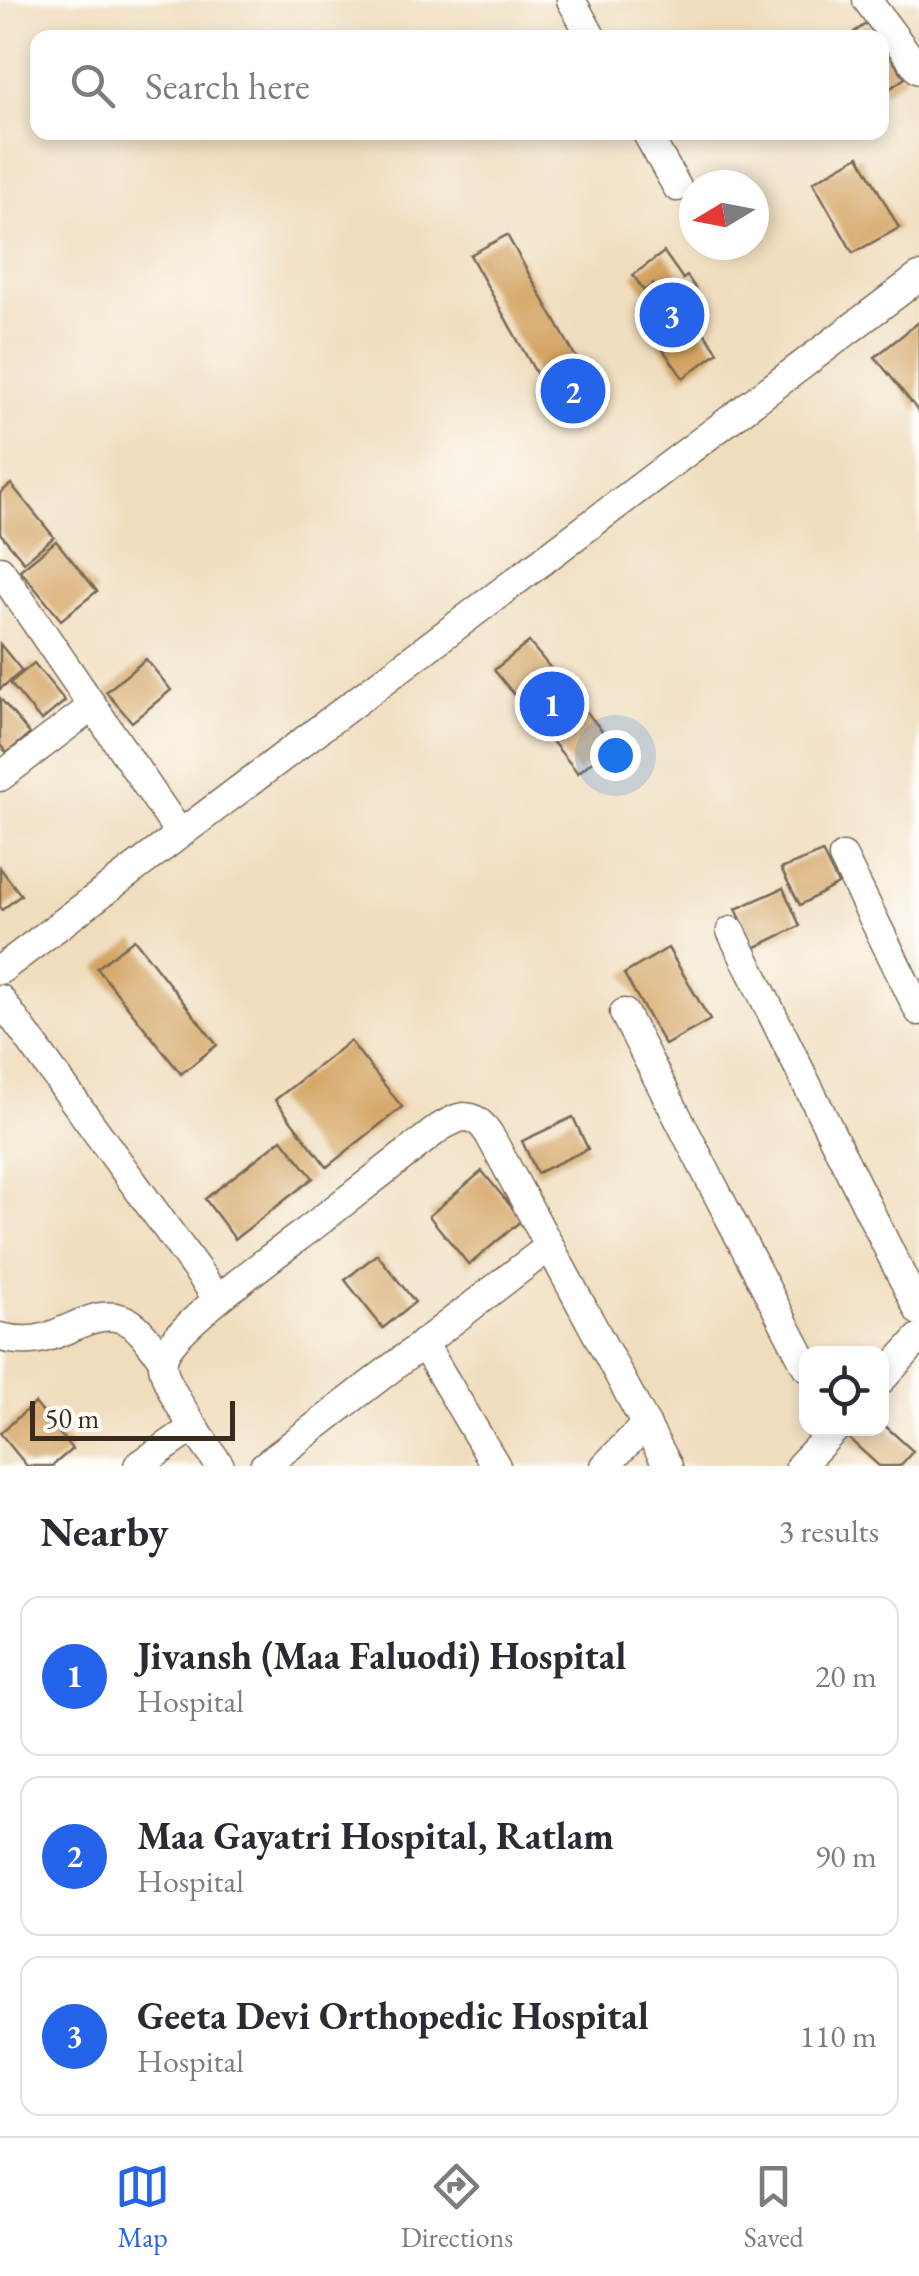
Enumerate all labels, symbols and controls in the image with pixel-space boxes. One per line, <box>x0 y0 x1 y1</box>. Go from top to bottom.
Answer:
search box <box>30 30 889 140</box>
icon: search <box>65 58 120 113</box>
text: Search here <box>145 61 310 110</box>
north arrow <box>679 170 769 260</box>
pin: 3 <box>640 278 704 352</box>
pin: 2 <box>540 354 606 428</box>
pin: 1 <box>520 666 584 742</box>
your location <box>590 730 641 781</box>
map controls <box>799 1346 889 1436</box>
button: locate <box>799 1346 889 1436</box>
scale bar <box>30 1396 235 1440</box>
text: 50 m <box>45 1400 99 1436</box>
text: Nearby <box>40 1504 169 1559</box>
text: 3 results <box>779 1510 879 1552</box>
text: Jivansh (Maa Faluodi) Hospital <box>137 1631 626 1680</box>
text: 1 <box>66 1655 83 1697</box>
text: 20 m <box>815 1655 877 1697</box>
text: Hospital <box>137 1680 244 1722</box>
text: Maa Gayatri Hospital, Ratlam <box>137 1811 614 1860</box>
text: 2 <box>66 1835 83 1877</box>
text: 90 m <box>815 1835 877 1877</box>
text: Hospital <box>137 1860 244 1902</box>
text: Geeta Devi Orthopedic Hospital <box>137 1991 649 2040</box>
text: 3 <box>66 2015 83 2057</box>
text: 110 m <box>800 2015 877 2057</box>
text: Hospital <box>137 2040 244 2082</box>
tab: Map <box>115 2159 170 2255</box>
tab: Directions <box>401 2159 513 2255</box>
tab: Saved <box>744 2159 804 2255</box>

